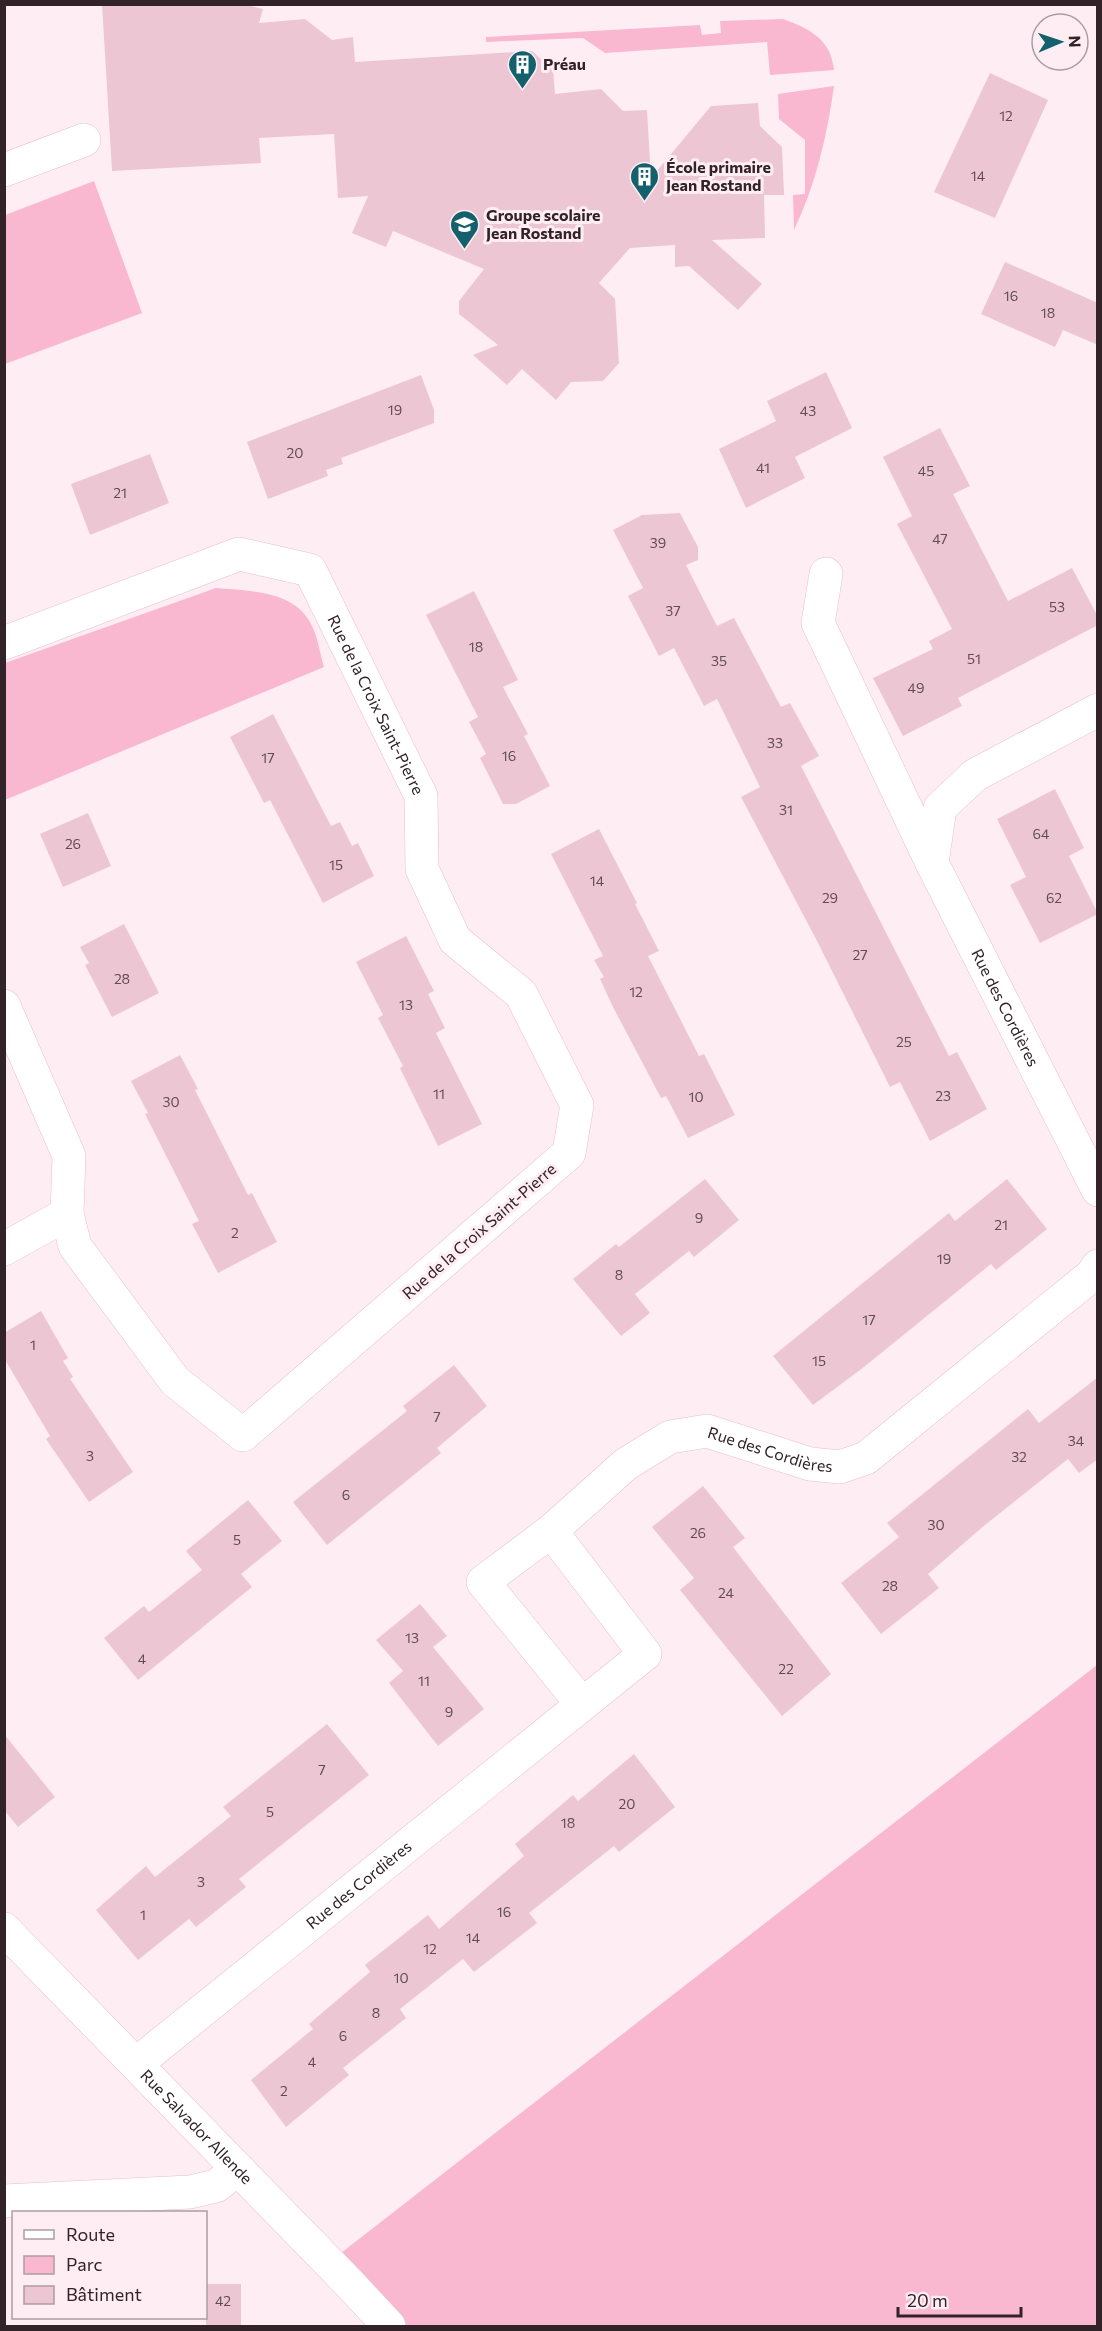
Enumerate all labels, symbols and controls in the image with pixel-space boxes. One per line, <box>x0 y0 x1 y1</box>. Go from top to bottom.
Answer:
north arrow <box>1030 12 1090 72</box>
text: N <box>1066 35 1085 48</box>
building icon: Préau <box>506 48 538 90</box>
place label: Préau <box>543 54 586 73</box>
house number: 12 <box>999 107 1013 124</box>
place label: École primaire Jean Rostand <box>666 157 771 194</box>
building icon: École primaire Jean Rostand <box>629 160 661 202</box>
house number: 14 <box>971 167 986 184</box>
place label: Groupe scolaire Jean Rostand <box>486 205 601 242</box>
school or university icon: Groupe scolaire Jean Rostand <box>449 208 481 250</box>
house number: 16 <box>1004 287 1018 304</box>
house number: 18 <box>1041 304 1055 321</box>
house number: 19 <box>388 401 402 418</box>
house number: 43 <box>800 402 816 419</box>
house number: 20 <box>287 444 303 461</box>
house number: 41 <box>756 459 770 476</box>
house number: 45 <box>918 462 934 479</box>
house number: 21 <box>113 484 127 501</box>
house number: 47 <box>932 530 948 547</box>
house number: 39 <box>650 534 666 551</box>
house number: 53 <box>1049 598 1065 615</box>
house number: 37 <box>665 602 681 619</box>
street label: Rue de la Croix Saint-Pierre <box>324 611 429 797</box>
house number: 18 <box>469 638 483 655</box>
house number: 51 <box>967 650 981 667</box>
house number: 35 <box>711 652 727 669</box>
house number: 49 <box>908 679 924 696</box>
house number: 33 <box>767 734 783 751</box>
house number: 16 <box>502 747 516 764</box>
house number: 17 <box>261 749 275 766</box>
house number: 31 <box>779 801 793 818</box>
house number: 64 <box>1033 825 1050 842</box>
house number: 26 <box>65 835 81 852</box>
house number: 15 <box>329 856 343 873</box>
house number: 14 <box>590 872 605 889</box>
house number: 29 <box>822 889 838 906</box>
house number: 62 <box>1046 889 1062 906</box>
street label: Rue des Cordières <box>968 945 1044 1069</box>
house number: 27 <box>852 946 868 963</box>
house number: 28 <box>114 970 130 987</box>
house number: 12 <box>629 983 643 1000</box>
house number: 13 <box>399 996 413 1013</box>
house number: 25 <box>896 1033 912 1050</box>
house number: 11 <box>433 1085 445 1102</box>
house number: 23 <box>935 1087 951 1104</box>
house number: 10 <box>688 1088 704 1105</box>
house number: 30 <box>162 1093 180 1110</box>
street label: Rue de la Croix Saint-Pierre <box>398 1159 559 1303</box>
house number: 9 <box>695 1209 703 1226</box>
house number: 21 <box>994 1216 1008 1233</box>
house number: 2 <box>231 1224 239 1241</box>
house number: 19 <box>937 1250 951 1267</box>
house number: 8 <box>615 1266 623 1283</box>
house number: 17 <box>862 1311 876 1328</box>
house number: 1 <box>30 1336 36 1353</box>
house number: 15 <box>812 1352 826 1369</box>
house number: 7 <box>433 1408 441 1425</box>
street label: Rue des Cordières <box>706 1422 834 1475</box>
house number: 34 <box>1068 1432 1085 1449</box>
house number: 3 <box>86 1447 94 1464</box>
house number: 32 <box>1011 1448 1027 1465</box>
house number: 6 <box>342 1486 350 1503</box>
house number: 30 <box>927 1516 945 1533</box>
house number: 26 <box>690 1524 706 1541</box>
house number: 5 <box>233 1531 241 1548</box>
house number: 28 <box>882 1577 898 1594</box>
house number: 24 <box>718 1584 735 1601</box>
house number: 13 <box>405 1629 419 1646</box>
house number: 4 <box>138 1650 147 1667</box>
house number: 22 <box>778 1660 794 1677</box>
house number: 11 <box>418 1672 430 1689</box>
house number: 9 <box>445 1703 453 1720</box>
house number: 7 <box>318 1761 326 1778</box>
house number: 20 <box>619 1795 635 1812</box>
house number: 5 <box>266 1803 274 1820</box>
house number: 18 <box>561 1814 575 1831</box>
street label: Rue des Cordières <box>302 1836 415 1932</box>
house number: 3 <box>197 1873 205 1890</box>
house number: 16 <box>497 1903 511 1920</box>
house number: 1 <box>140 1906 146 1923</box>
house number: 14 <box>466 1929 481 1946</box>
house number: 12 <box>423 1940 437 1957</box>
house number: 10 <box>393 1969 409 1986</box>
house number: 8 <box>372 2004 380 2021</box>
house number: 6 <box>339 2027 347 2044</box>
house number: 4 <box>308 2053 317 2070</box>
street label: Rue Salvador Allende <box>137 2065 257 2187</box>
house number: 2 <box>280 2082 288 2099</box>
legend <box>12 2211 207 2319</box>
text: Route <box>66 2223 115 2245</box>
text: Parc <box>66 2253 103 2275</box>
scale bar <box>898 2280 1021 2318</box>
text: Bâtiment <box>66 2283 142 2305</box>
text: 20 m <box>907 2289 948 2311</box>
house number: 42 <box>215 2292 231 2309</box>

